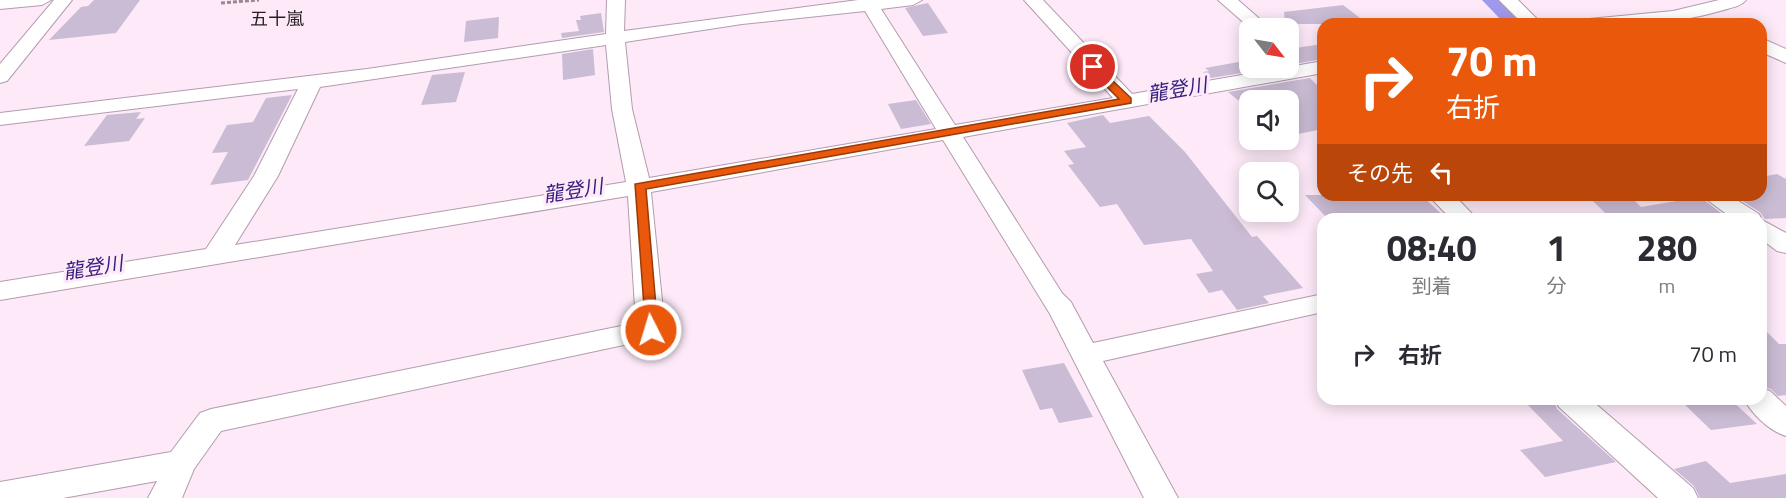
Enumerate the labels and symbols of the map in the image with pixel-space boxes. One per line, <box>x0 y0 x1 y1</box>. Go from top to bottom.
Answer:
district label: 五十嵐 <box>250 5 304 32</box>
north arrow <box>1239 18 1299 78</box>
pin <box>1067 41 1118 92</box>
water label: 龍登川 <box>1145 68 1211 109</box>
water label: 龍登川 <box>541 170 607 210</box>
water label: 龍登川 <box>61 247 127 287</box>
position arrow <box>619 298 683 362</box>

